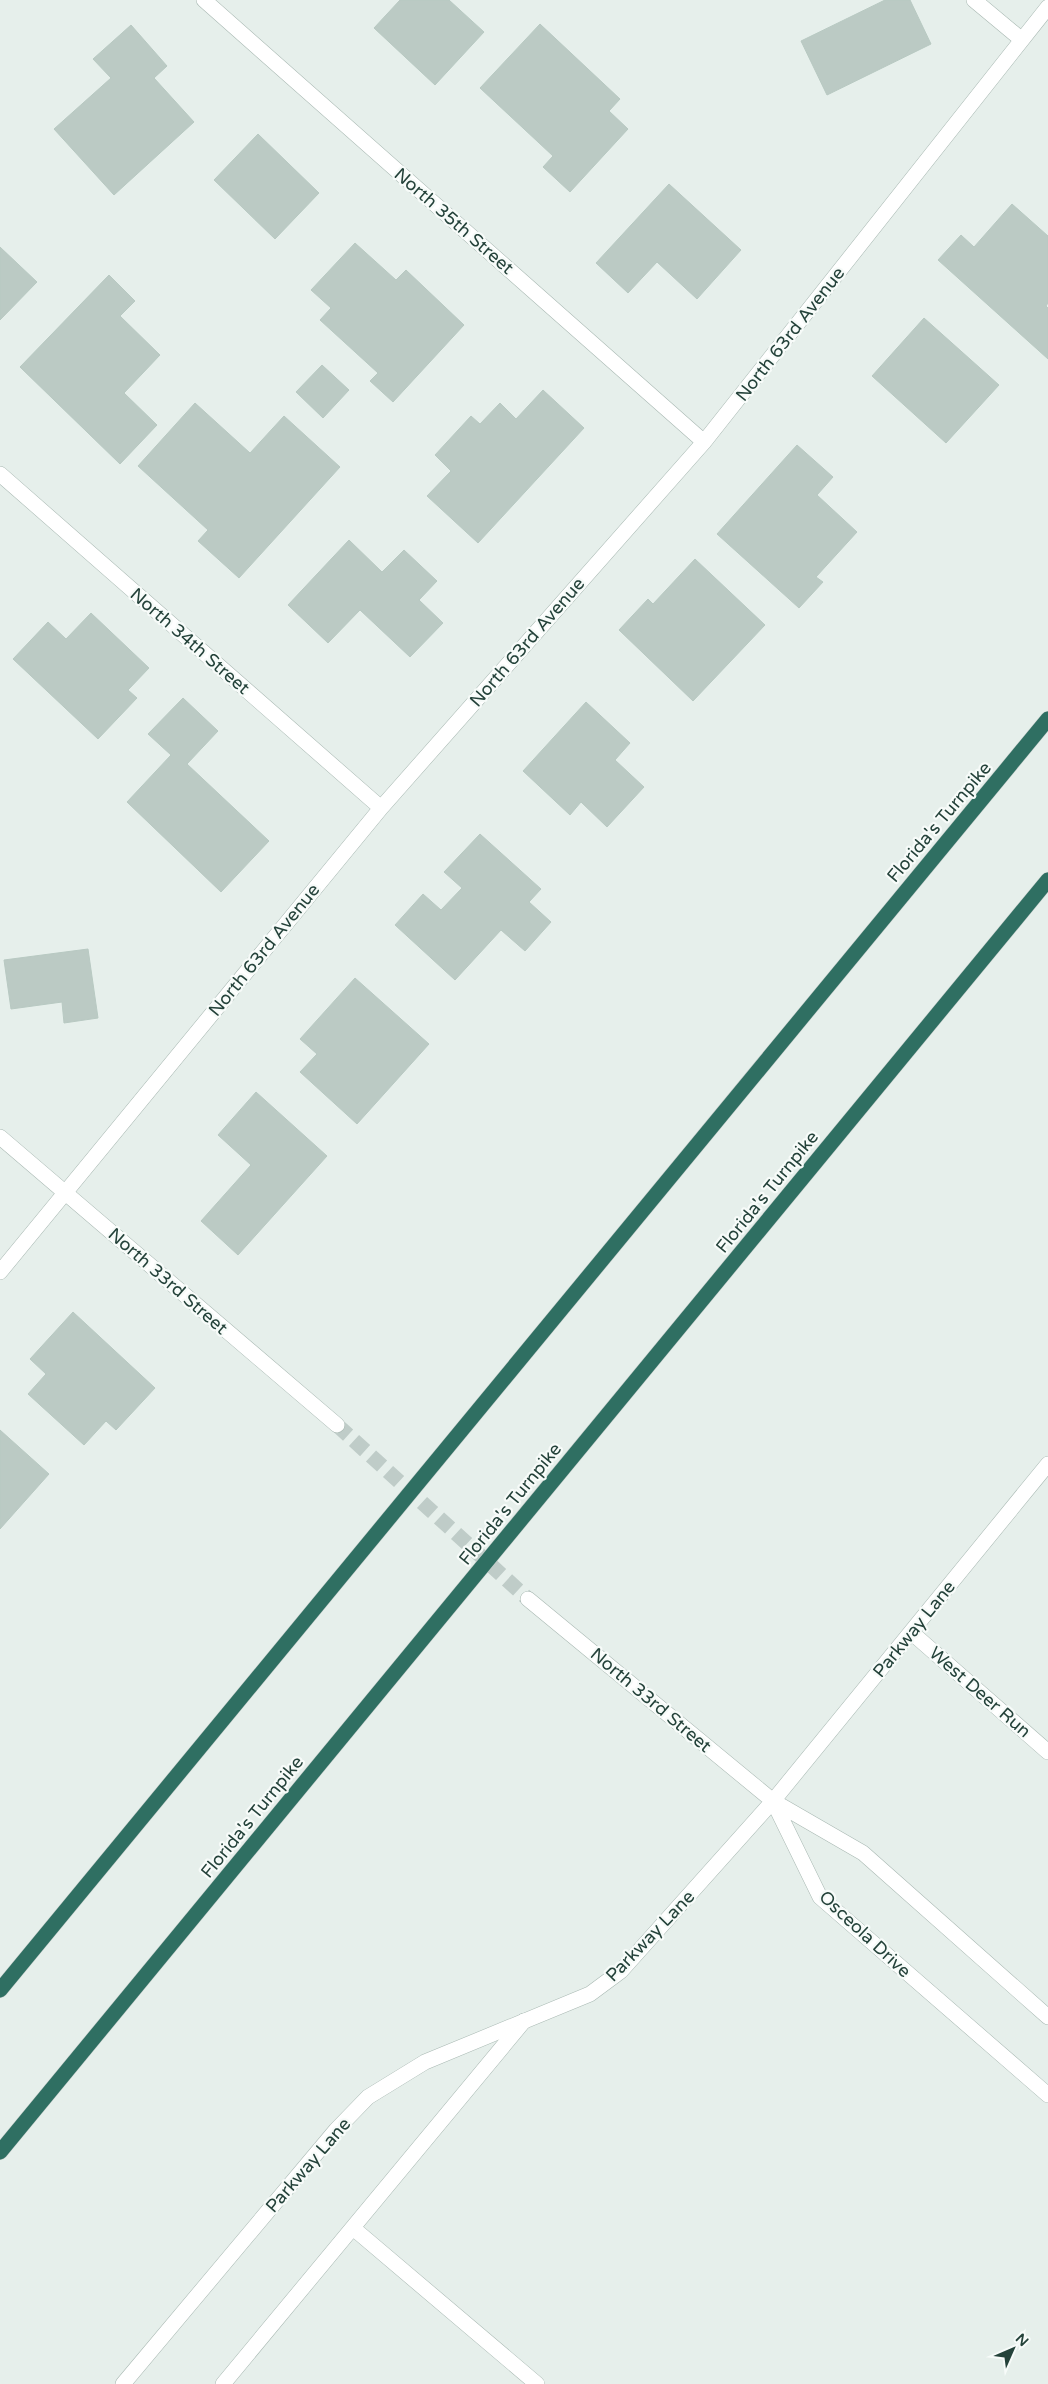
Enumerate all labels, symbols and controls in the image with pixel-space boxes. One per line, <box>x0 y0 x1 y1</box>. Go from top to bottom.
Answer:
street label: North 35th Street <box>390 163 518 279</box>
street label: North 63rd Avenue <box>731 263 849 405</box>
street label: North 63rd Avenue <box>465 573 589 711</box>
street label: North 34th Street <box>126 583 254 699</box>
street label: Florida's Turnpike <box>882 757 996 887</box>
street label: North 63rd Avenue <box>204 879 324 1021</box>
street label: Florida's Turnpike <box>711 1126 823 1258</box>
street label: North 33rd Street <box>104 1223 232 1339</box>
street label: Florida's Turnpike <box>454 1438 566 1570</box>
street label: Parkway Lane <box>868 1576 960 1682</box>
street label: West Deer Run <box>925 1642 1035 1742</box>
street label: North 33rd Street <box>586 1643 716 1757</box>
street label: Florida's Turnpike <box>196 1751 308 1883</box>
street label: Parkway Lane <box>601 1886 699 1986</box>
street label: Osceola Drive <box>815 1886 915 1982</box>
street label: Parkway Lane <box>261 2113 355 2217</box>
north arrow <box>988 2324 1038 2374</box>
text: N <box>1012 2330 1032 2350</box>

